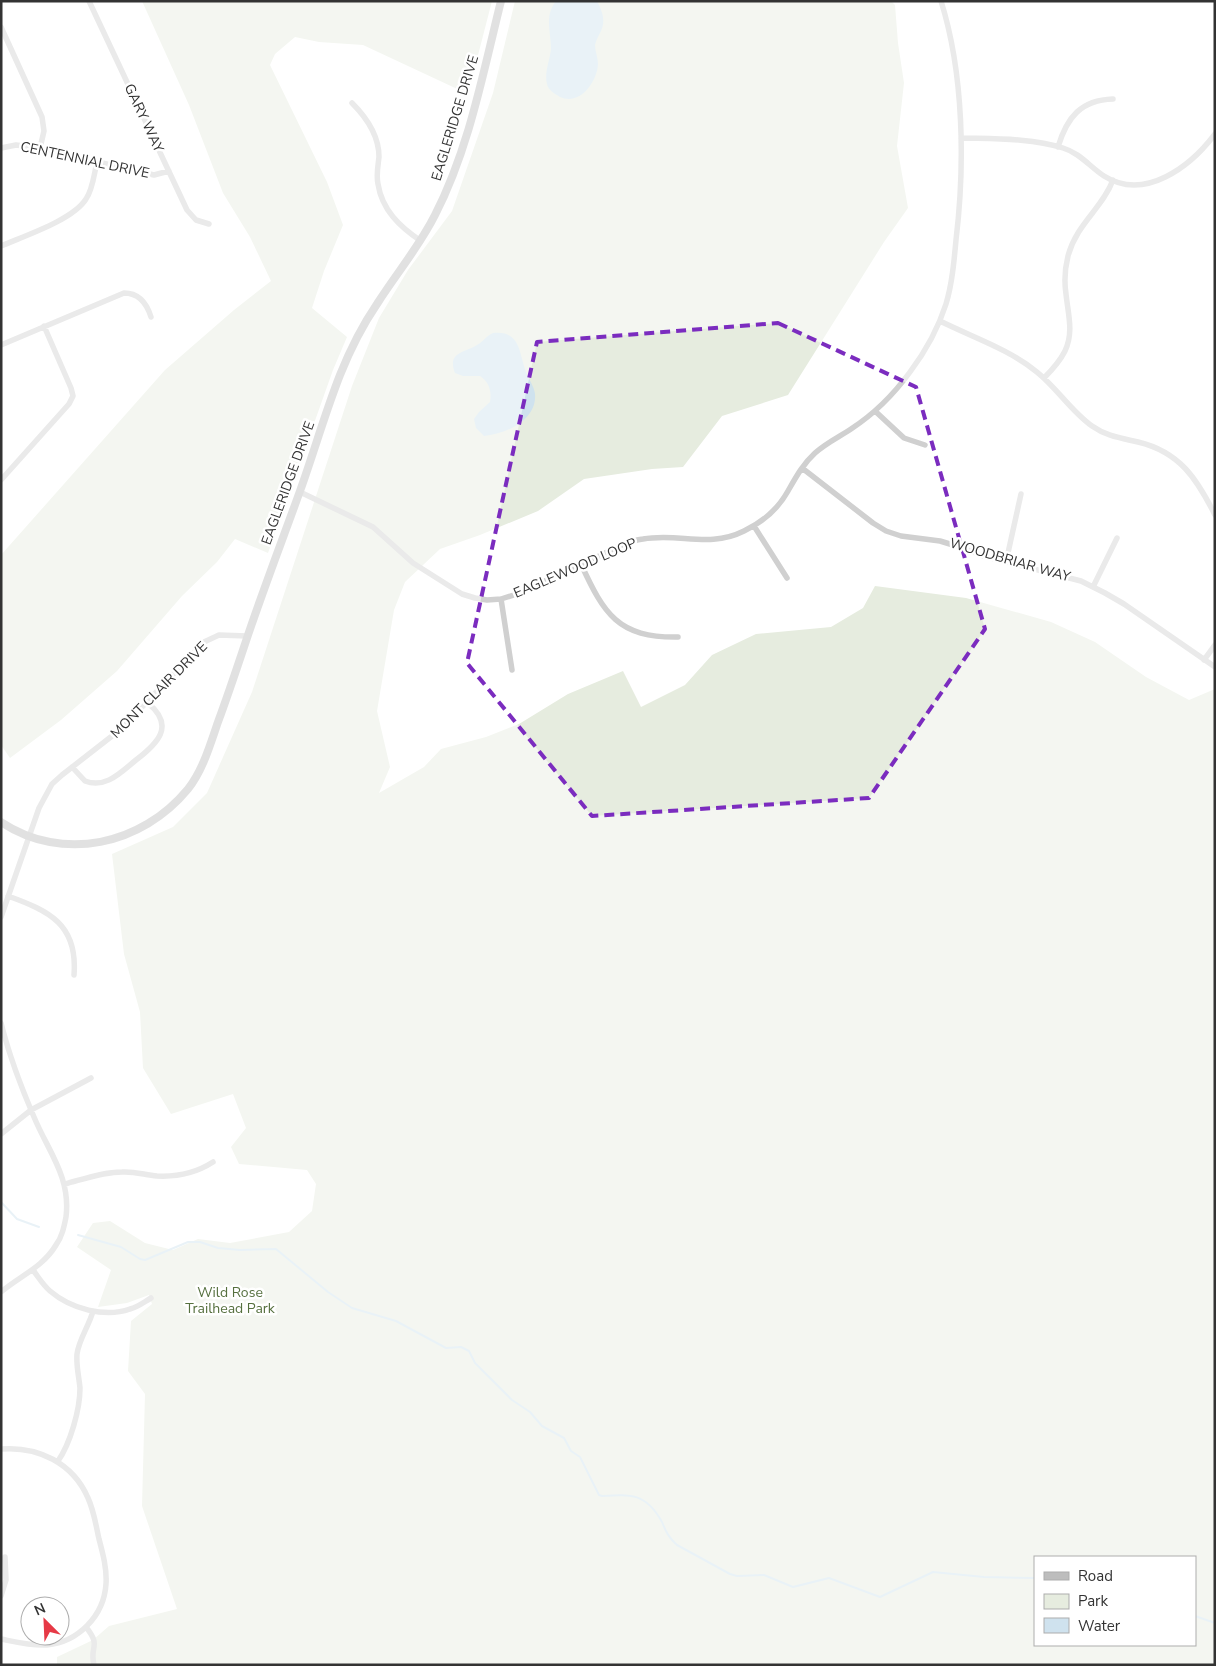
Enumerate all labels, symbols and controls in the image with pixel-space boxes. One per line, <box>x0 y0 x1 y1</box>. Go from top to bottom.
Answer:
street label: EAGLERIDGE DRIVE <box>427 53 483 183</box>
street label: GARY WAY <box>120 81 168 156</box>
street label: CENTENNIAL DRIVE <box>19 137 151 183</box>
street label: EAGLERIDGE DRIVE <box>257 419 319 547</box>
street label: EAGLEWOOD LOOP <box>511 533 640 603</box>
street label: WOODBRIAR WAY <box>947 534 1073 587</box>
street label: MONT CLAIR DRIVE <box>106 637 212 743</box>
park label: Wild Rose Trailhead Park <box>185 1283 276 1318</box>
legend <box>1034 1556 1196 1646</box>
text: Road <box>1078 1566 1113 1586</box>
text: Park <box>1078 1591 1108 1611</box>
north arrow <box>20 1596 70 1646</box>
text: N <box>31 1599 49 1620</box>
text: Water <box>1078 1616 1121 1636</box>

